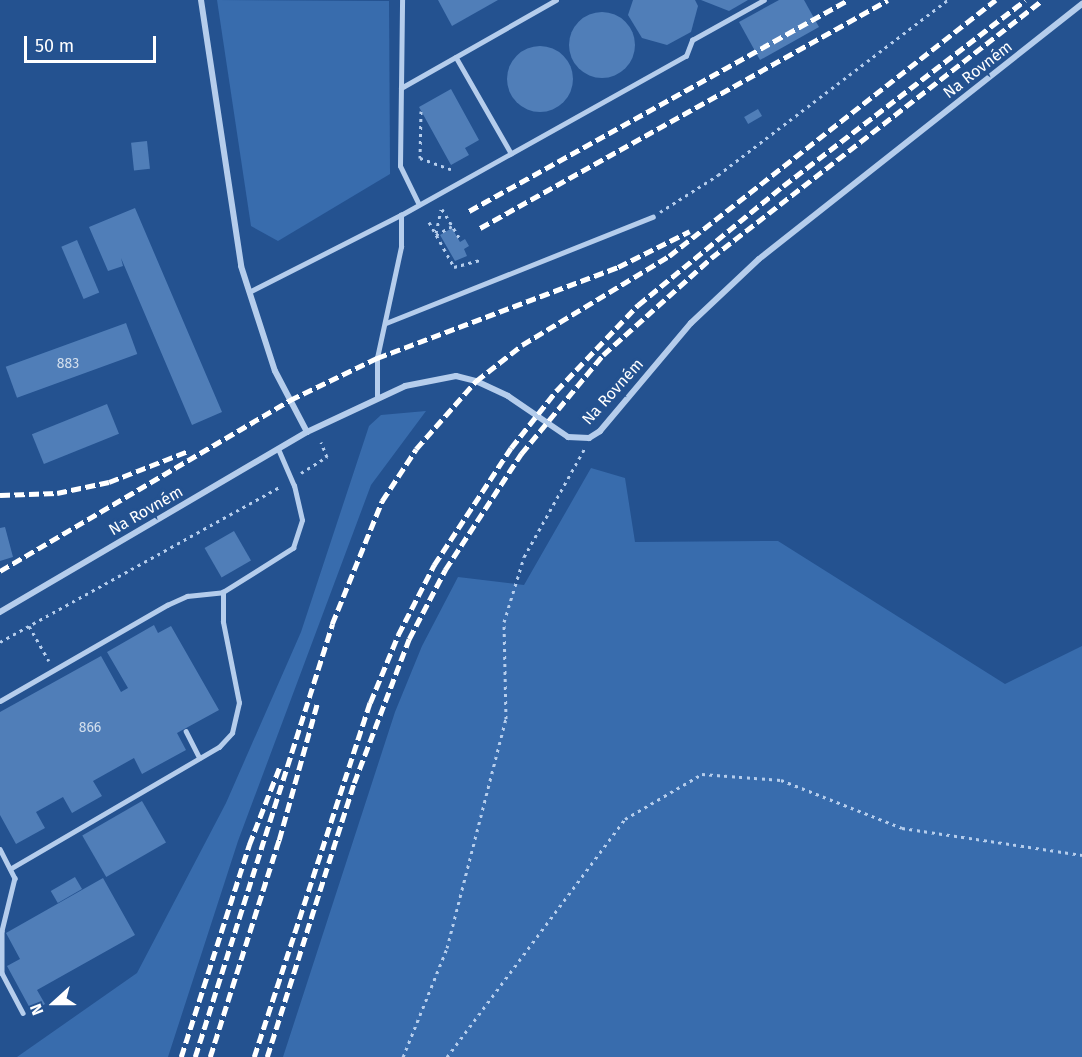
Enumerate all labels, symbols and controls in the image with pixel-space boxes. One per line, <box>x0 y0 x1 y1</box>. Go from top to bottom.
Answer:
scale bar <box>27 24 159 62</box>
text: 50 m <box>35 35 74 57</box>
street label: Na Rovném <box>940 37 1016 103</box>
street label: Na Rovném <box>578 355 648 429</box>
house number: 883 <box>57 356 79 372</box>
street label: Na Rovném <box>106 482 186 540</box>
house number: 866 <box>79 720 101 736</box>
north arrow <box>24 973 84 1033</box>
text: N <box>26 1001 48 1018</box>

